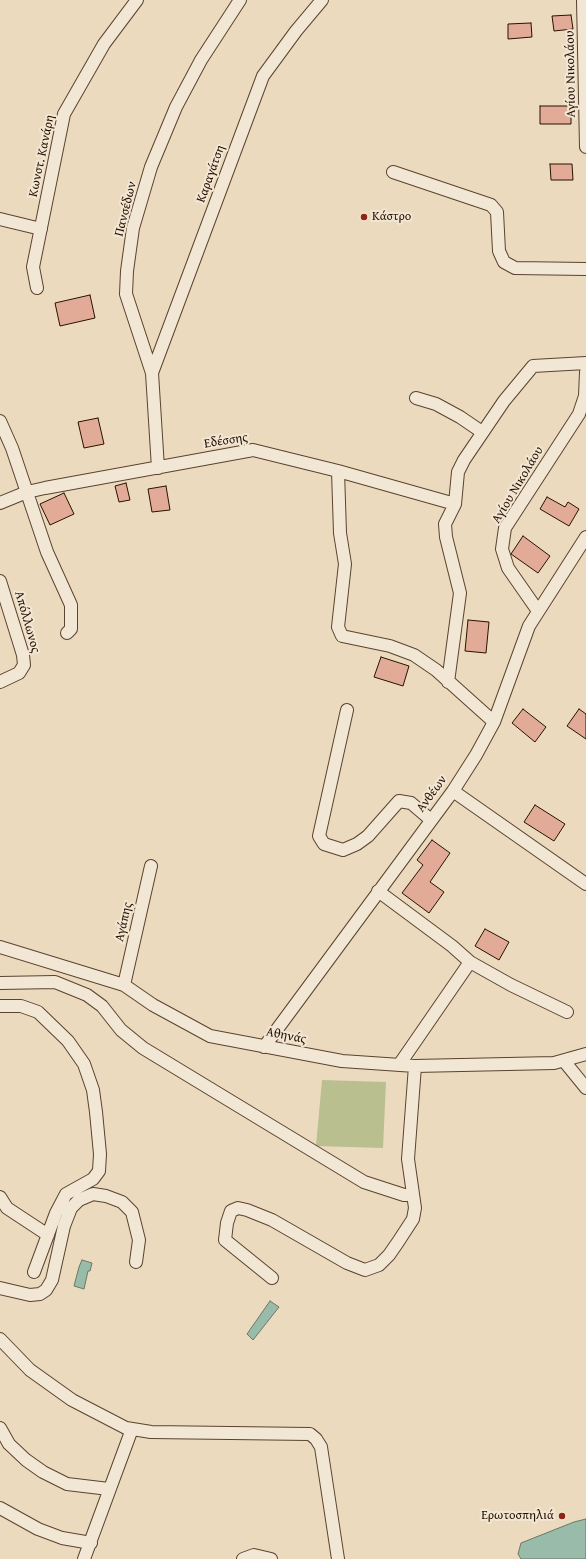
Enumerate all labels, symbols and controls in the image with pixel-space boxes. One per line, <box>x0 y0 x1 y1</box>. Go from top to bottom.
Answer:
street label: Αγίου Νικολάου <box>562 30 580 118</box>
street label: Κωνστ. Κανάρη <box>26 114 58 198</box>
street label: Καραγάτση <box>193 143 229 205</box>
street label: Πανσέδων <box>112 180 140 238</box>
place label: Κάστρο <box>372 209 411 225</box>
marker: Κάστρο <box>359 212 369 222</box>
street label: Εδέσσης <box>203 430 249 452</box>
street label: Αγίου Νικολάου <box>489 444 547 526</box>
street label: Απόλλωνος <box>11 589 43 655</box>
street label: Ανθέων <box>413 772 451 816</box>
street label: Αγάπης <box>112 901 136 943</box>
street label: Αθηνάς <box>265 1024 307 1048</box>
place label: Ερωτοσπηλιά <box>481 1508 554 1524</box>
marker: Ερωτοσπηλιά <box>557 1511 567 1521</box>

